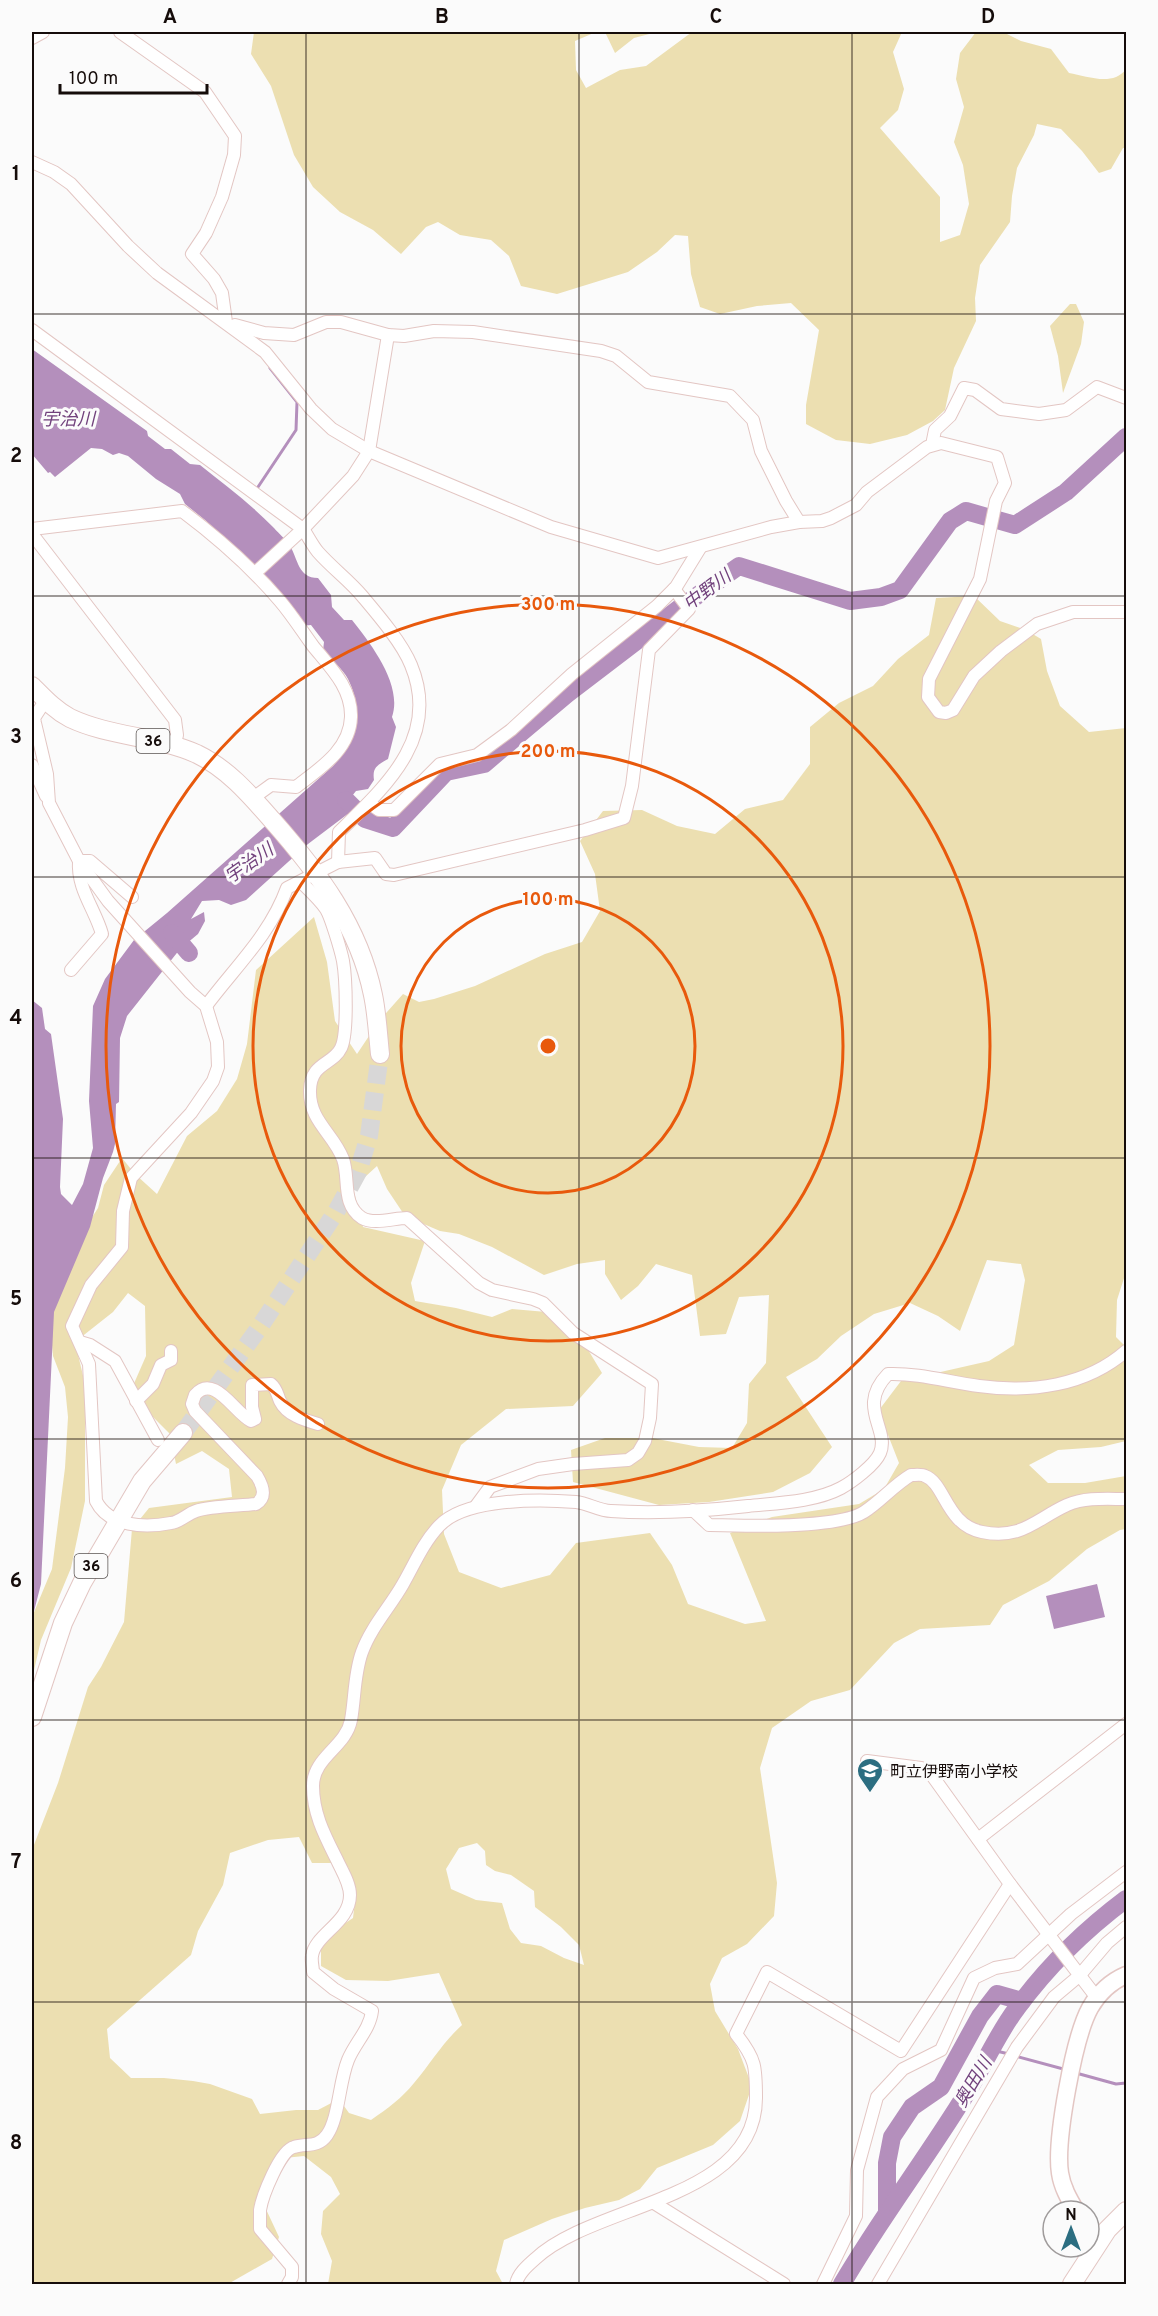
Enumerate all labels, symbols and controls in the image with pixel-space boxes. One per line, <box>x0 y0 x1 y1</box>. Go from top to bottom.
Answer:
text: A <box>163 5 177 31</box>
text: B <box>435 5 449 31</box>
text: C <box>710 5 722 31</box>
text: D <box>981 5 995 31</box>
scale bar <box>60 57 207 95</box>
text: 100 m <box>69 68 118 91</box>
text: 1 <box>12 162 20 188</box>
water label: 宇治川 <box>41 409 97 432</box>
text: 2 <box>10 444 22 470</box>
water label: 中野川 <box>679 565 738 617</box>
text: 300 m <box>521 594 575 617</box>
text: 3 <box>10 725 22 751</box>
road number: 36 <box>136 729 170 753</box>
text: 200 m <box>520 741 576 764</box>
water label: 宇治川 <box>221 838 280 889</box>
text: 100 m <box>522 889 574 912</box>
text: 4 <box>10 1006 22 1032</box>
centre of rings <box>538 1036 558 1056</box>
text: 5 <box>10 1287 22 1313</box>
road number: 36 <box>74 1554 107 1578</box>
text: 6 <box>10 1569 22 1595</box>
school or university icon: 町立伊野南小学校 <box>855 1756 885 1794</box>
place label: 町立伊野南小学校 <box>890 1763 1018 1783</box>
text: 7 <box>11 1850 21 1876</box>
water label: 奥田川 <box>951 2052 999 2112</box>
text: 8 <box>10 2131 22 2157</box>
north arrow <box>1041 2199 1101 2259</box>
text: N <box>1065 2206 1077 2226</box>

